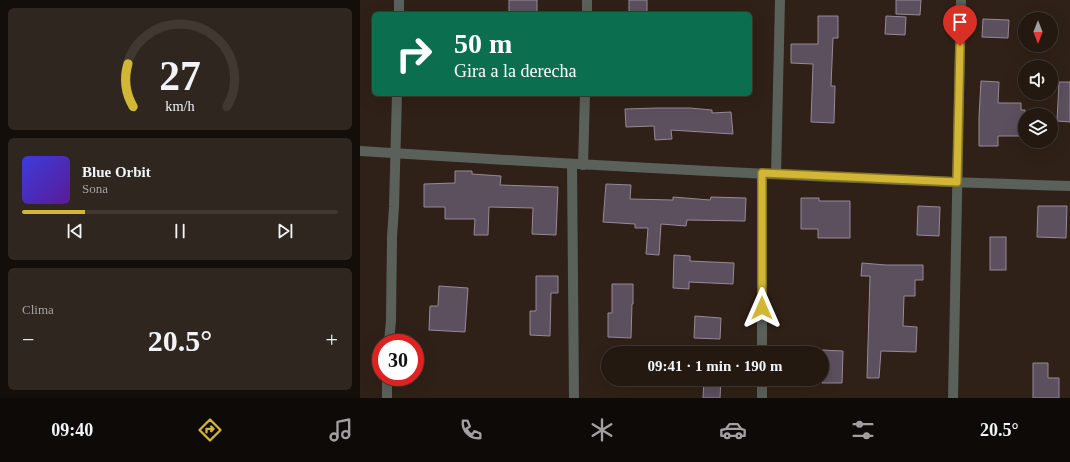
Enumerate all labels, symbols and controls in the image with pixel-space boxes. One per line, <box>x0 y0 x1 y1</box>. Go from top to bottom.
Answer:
pin <box>943 5 977 46</box>
icon: arrive <box>949 11 971 33</box>
north arrow <box>1018 12 1058 52</box>
map controls <box>1018 12 1058 148</box>
icon: right <box>388 28 440 80</box>
text: 50 m <box>454 28 512 59</box>
text: 27 <box>159 53 201 99</box>
button: sound <box>1018 60 1058 100</box>
text: Gira a la derecha <box>454 61 576 81</box>
text: km/h <box>165 98 195 114</box>
button: layers <box>1018 108 1058 148</box>
text: Blue Orbit <box>82 164 151 180</box>
text: Sona <box>82 181 108 196</box>
icon: previous <box>64 220 86 242</box>
icon: pause <box>169 220 191 242</box>
icon: next <box>274 220 296 242</box>
position arrow <box>741 287 783 329</box>
text: Clima <box>22 302 54 317</box>
text: 20.5° <box>148 324 212 357</box>
text: − <box>22 327 34 352</box>
text: + <box>326 327 338 352</box>
speed limit sign: 30 <box>372 334 424 386</box>
text: 09:41 · 1 min · 190 m <box>648 358 783 374</box>
icon: directions <box>196 416 224 444</box>
icon: music <box>327 416 355 444</box>
icon: phone <box>457 416 485 444</box>
icon: climate <box>588 416 616 444</box>
icon: car <box>719 416 747 444</box>
icon: filters <box>849 416 877 444</box>
text: 09:40 <box>51 420 93 440</box>
text: 20.5° <box>980 420 1019 440</box>

